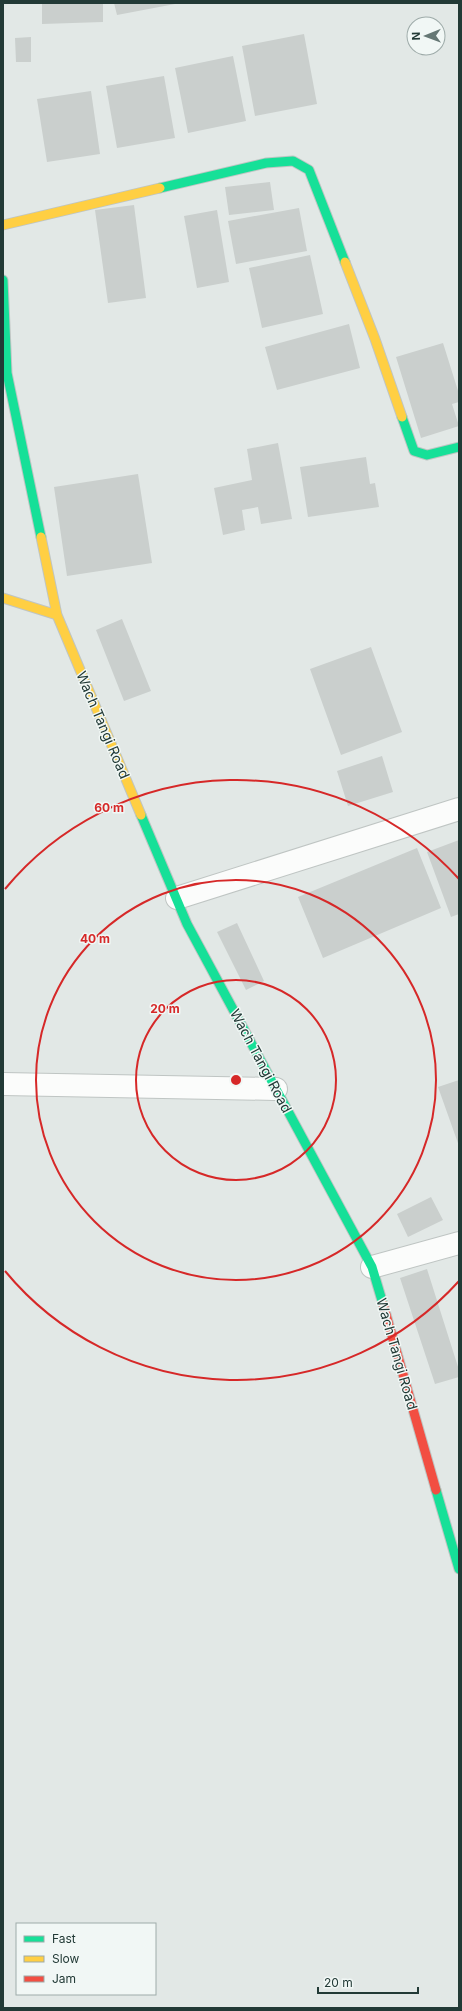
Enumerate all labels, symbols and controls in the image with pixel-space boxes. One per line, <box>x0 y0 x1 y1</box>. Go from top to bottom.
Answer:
north arrow <box>406 16 446 56</box>
text: N <box>409 32 423 40</box>
street label: Wach Tangi Road <box>73 669 134 781</box>
text: 60 m <box>94 800 124 815</box>
text: 40 m <box>80 931 110 946</box>
text: 20 m <box>150 1001 180 1016</box>
street label: Wach Tangi Road <box>227 1006 296 1116</box>
centre of rings <box>229 1073 243 1087</box>
street label: Wach Tangi Road <box>373 1296 422 1411</box>
legend <box>16 1923 156 1995</box>
text: Fast <box>52 1931 76 1946</box>
text: Slow <box>52 1951 80 1966</box>
scale bar <box>318 1969 418 1995</box>
text: Jam <box>52 1971 76 1986</box>
text: 20 m <box>324 1975 353 1990</box>

